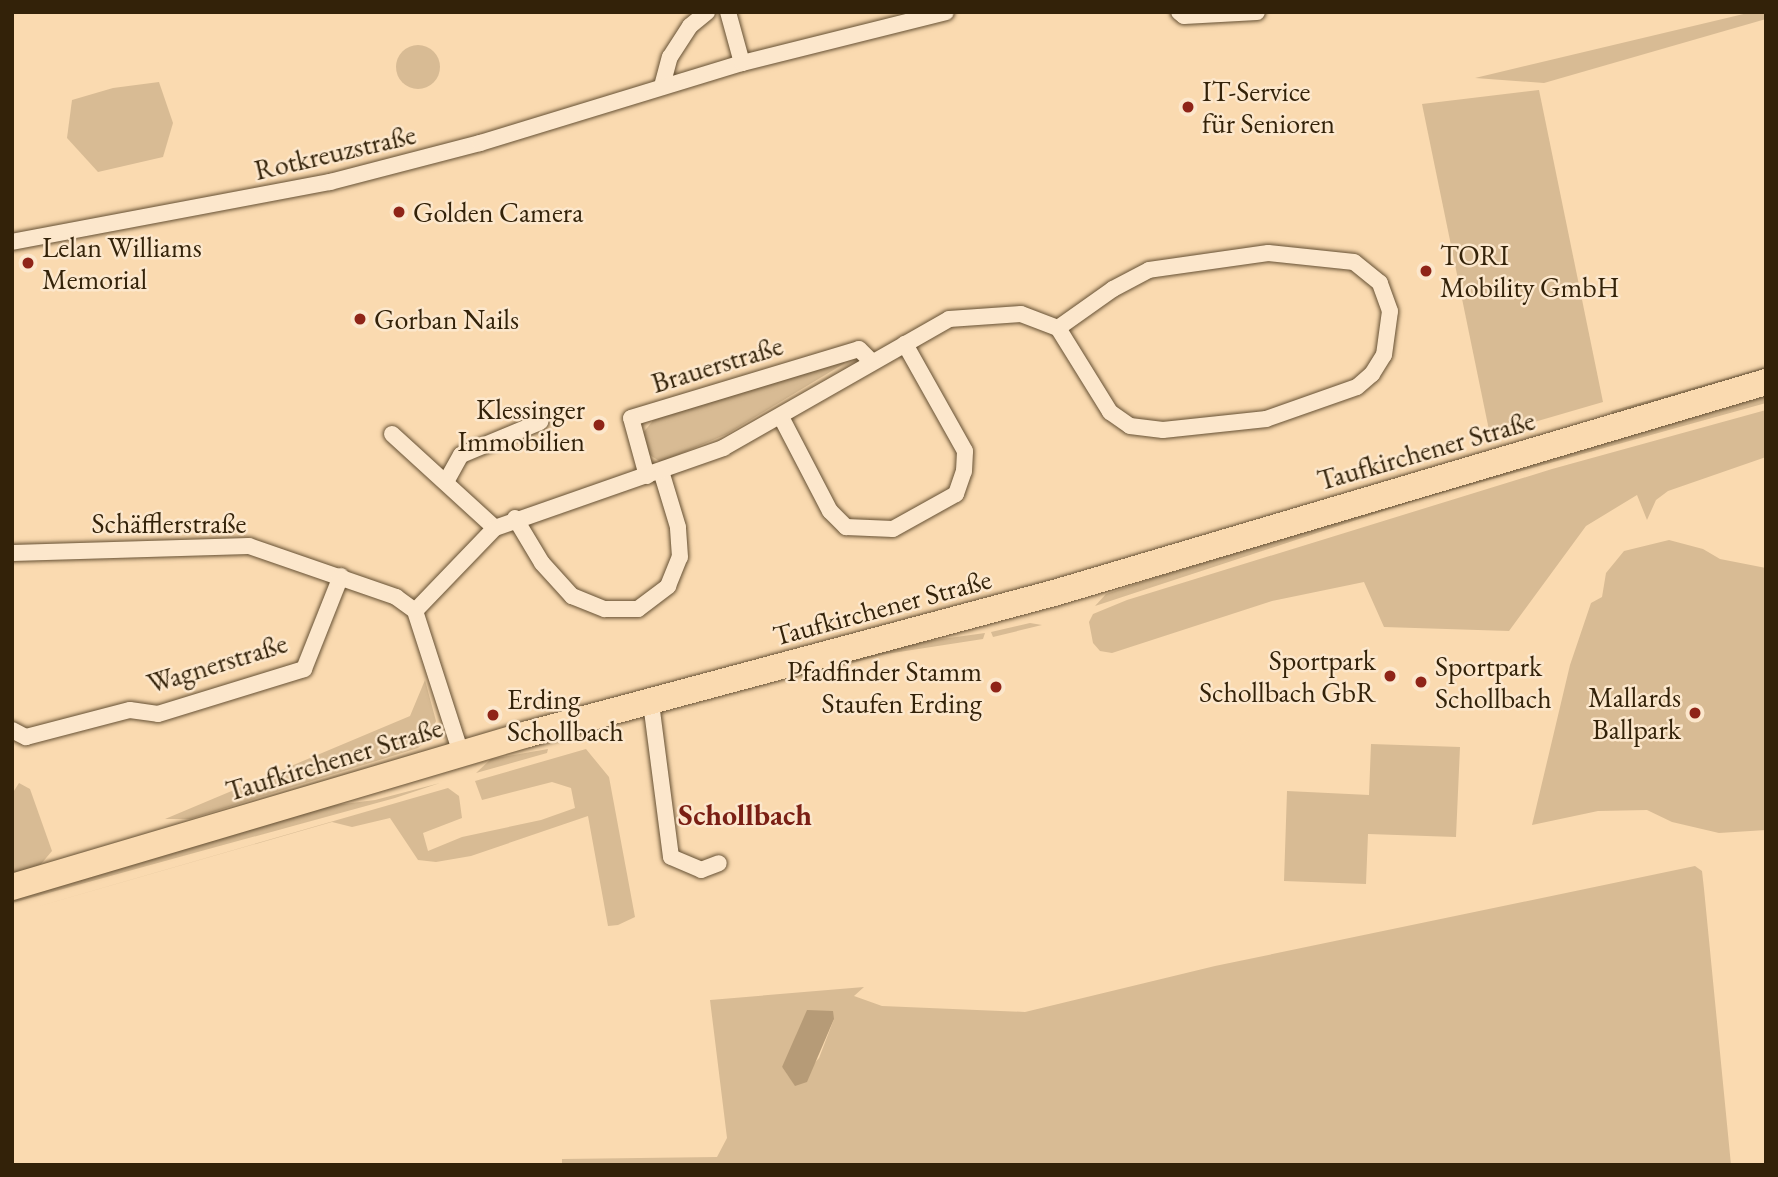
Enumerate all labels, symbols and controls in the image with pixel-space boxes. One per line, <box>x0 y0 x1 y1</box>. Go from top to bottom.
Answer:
place label: IT-Service für Senioren <box>1202 74 1335 140</box>
marker: IT-Service für Senioren <box>1180 99 1196 115</box>
street label: Rotkreuzstraße <box>251 117 419 187</box>
place label: Golden Camera <box>413 195 583 229</box>
marker: Golden Camera <box>391 204 407 220</box>
place label: Lelan Williams Memorial <box>42 230 202 296</box>
place label: TORI Mobility GmbH <box>1440 238 1619 304</box>
marker: Lelan Williams Memorial <box>20 255 36 271</box>
marker: TORI Mobility GmbH <box>1418 263 1434 279</box>
place label: Gorban Nails <box>374 302 519 336</box>
marker: Gorban Nails <box>352 311 368 327</box>
street label: Brauerstraße <box>647 328 787 400</box>
place label: Klessinger Immobilien <box>457 392 585 458</box>
street label: Taufkirchener Straße <box>1313 403 1539 497</box>
marker: Klessinger Immobilien <box>591 417 607 433</box>
street label: Schäfflerstraße <box>92 506 246 540</box>
street label: Taufkirchener Straße <box>769 562 995 652</box>
street label: Wagnerstraße <box>143 626 291 700</box>
place label: Sportpark Schollbach GbR <box>1199 643 1376 709</box>
place label: Sportpark Schollbach <box>1435 649 1552 715</box>
place label: Pfadfinder Stamm Staufen Erding <box>787 654 982 720</box>
marker: Sportpark Schollbach GbR <box>1382 668 1398 684</box>
marker: Sportpark Schollbach <box>1413 674 1429 690</box>
marker: Pfadfinder Stamm Staufen Erding <box>988 679 1004 695</box>
place label: Mallards Ballpark <box>1588 680 1681 746</box>
place label: Erding Schollbach <box>507 682 624 748</box>
marker: Mallards Ballpark <box>1687 705 1703 721</box>
marker: Erding Schollbach <box>485 707 501 723</box>
street label: Taufkirchener Straße <box>222 710 446 808</box>
district label: Schollbach <box>678 797 812 833</box>

